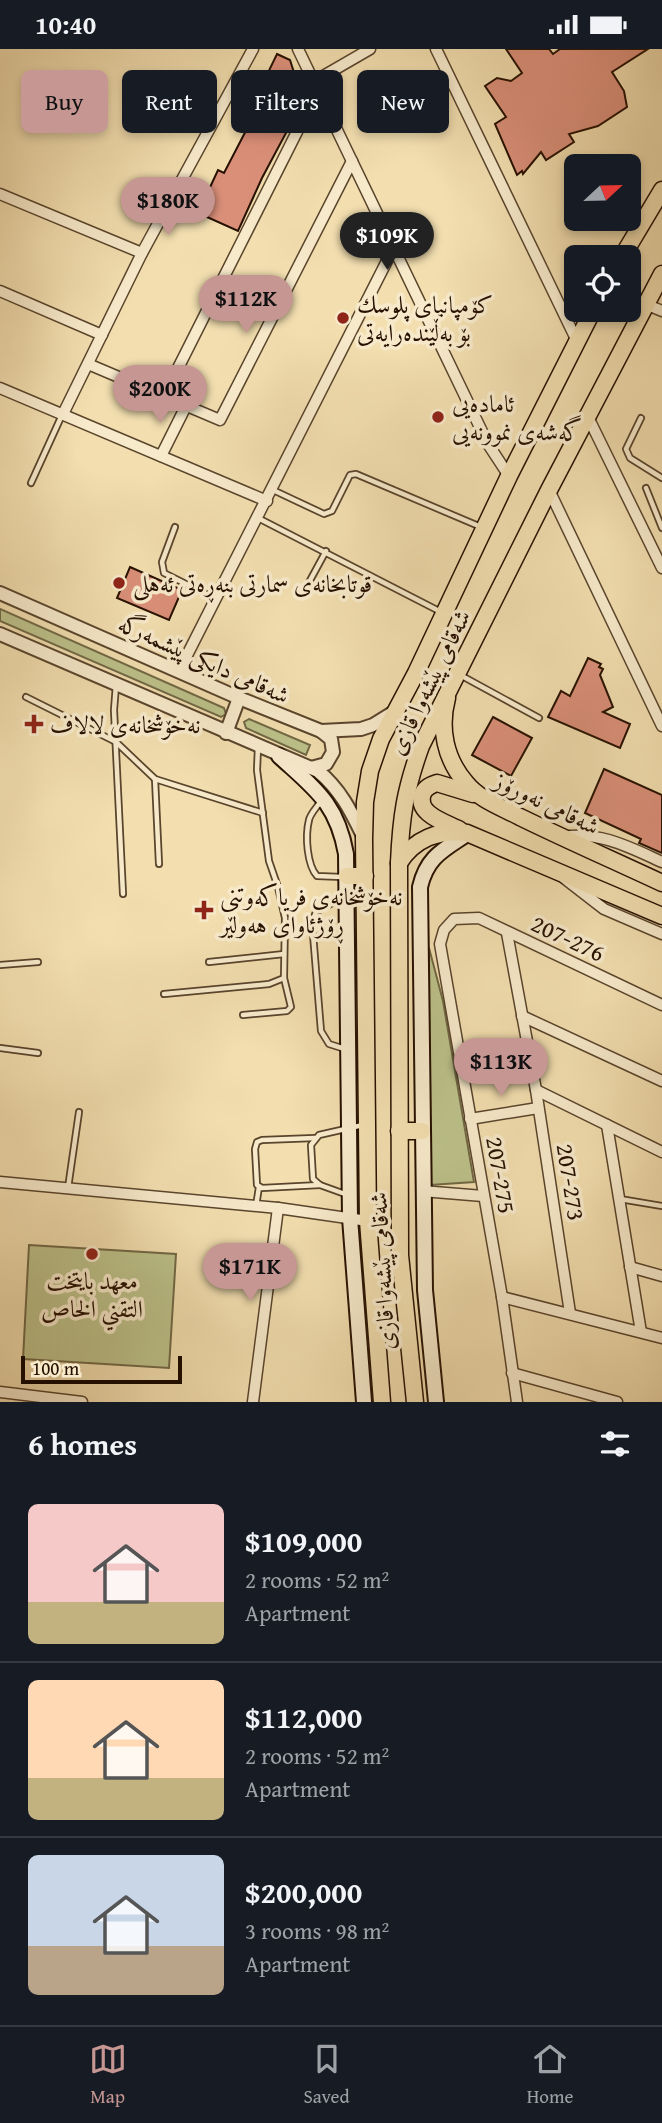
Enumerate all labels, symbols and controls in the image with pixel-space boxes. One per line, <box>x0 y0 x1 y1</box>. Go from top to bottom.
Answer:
text: 10:40 <box>35 5 96 44</box>
chip: Buy <box>21 70 108 133</box>
chip: Rent <box>122 70 217 133</box>
chip: Filters <box>231 70 343 133</box>
chip: New <box>357 70 449 133</box>
north arrow <box>564 154 640 231</box>
map controls <box>564 154 641 322</box>
pin: $180K <box>119 177 217 237</box>
text: $180K <box>137 183 199 216</box>
pin: $109K <box>338 213 436 272</box>
text: $109K <box>356 218 418 251</box>
button: locate <box>564 245 641 322</box>
pin: $112K <box>197 275 295 335</box>
text: $112K <box>215 281 277 314</box>
place label: کۆمپانیای پلوسك بۆ بەڵێندەرایەتی <box>357 287 493 350</box>
marker: کۆمپانیای پلوسك بۆ بەڵێندەرایەتی <box>335 310 351 326</box>
pin: $200K <box>111 365 209 425</box>
text: $200K <box>129 371 191 404</box>
place label: ئامادەیی گەشەی نموونەیی <box>452 386 582 449</box>
marker: ئامادەیی گەشەی نموونەیی <box>430 409 446 425</box>
place label: قوتابخانەی سمارتی بنەڕەتی ئەهلی <box>133 566 372 603</box>
marker: قوتابخانەی سمارتی بنەڕەتی ئەهلی <box>111 575 127 591</box>
street label: شەقامی پێشەوا قازی <box>379 603 479 761</box>
street label: شەقامی دایکی پێشمەرگە <box>113 606 295 712</box>
place label: نەخۆشخانەی لالاف <box>50 707 200 742</box>
marker: نەخۆشخانەی لالاف <box>24 714 44 734</box>
street label: شەقامی نەورۆز <box>487 762 606 844</box>
place label: نەخۆشخانەی فریاکەوتنی ڕۆژئاوای هەولێر <box>217 879 403 944</box>
marker: نەخۆشخانەی فریاکەوتنی ڕۆژئاوای هەولێر <box>194 900 214 920</box>
street label: 207-276 <box>525 906 611 970</box>
pin: $113K <box>452 1039 550 1098</box>
text: $113K <box>470 1044 532 1077</box>
street label: 207-275 <box>477 1134 525 1216</box>
street label: 207-273 <box>548 1141 594 1223</box>
street label: شەقامی پێشەوا قازی <box>360 1191 404 1351</box>
pin: $171K <box>201 1243 299 1303</box>
marker: معهد بايتخت التقني الخاص <box>84 1246 100 1262</box>
text: $171K <box>219 1249 281 1282</box>
place label: معهد بايتخت التقني الخاص <box>41 1263 143 1331</box>
scale bar <box>21 1353 182 1385</box>
text: 100 m <box>32 1354 79 1382</box>
text: 6 homes <box>28 1422 137 1466</box>
icon: filters <box>596 1425 634 1463</box>
text: $109,000 <box>245 1519 362 1563</box>
icon: home <box>84 1532 168 1616</box>
text: 2 rooms · 52 m² <box>245 1563 389 1596</box>
text: Apartment <box>245 1596 350 1629</box>
text: $112,000 <box>245 1695 362 1739</box>
icon: home <box>84 1708 168 1792</box>
text: 2 rooms · 52 m² <box>245 1739 389 1772</box>
text: Apartment <box>245 1772 350 1805</box>
text: $200,000 <box>245 1870 362 1914</box>
icon: home <box>84 1883 168 1967</box>
text: 3 rooms · 98 m² <box>245 1914 389 1947</box>
text: Apartment <box>245 1947 350 1980</box>
tab: Map <box>89 2040 127 2110</box>
tab: Saved <box>304 2040 350 2110</box>
tab: Home <box>527 2040 573 2110</box>

